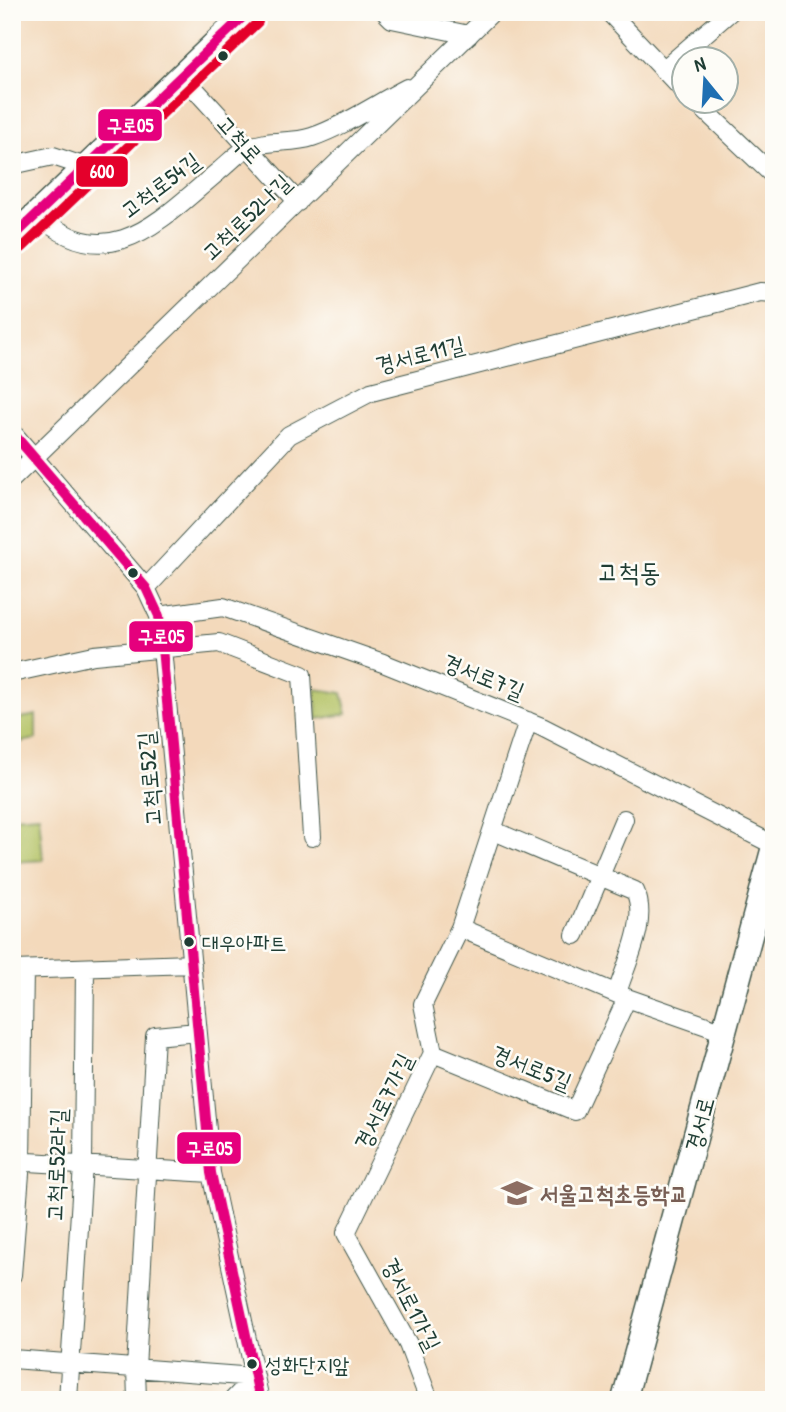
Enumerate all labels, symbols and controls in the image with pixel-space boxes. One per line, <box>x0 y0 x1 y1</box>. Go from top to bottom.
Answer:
north arrow <box>670 46 740 116</box>
unlabelled marker <box>216 49 230 63</box>
text: N <box>691 50 709 78</box>
line badge: 구로05 <box>97 108 163 142</box>
street label: 고척로 <box>210 108 270 170</box>
text: 구로05 <box>106 112 155 138</box>
street label: 고척로54길 <box>114 145 206 225</box>
line badge: 600 <box>75 155 129 188</box>
text: 600 <box>90 158 115 184</box>
street label: 고척로52나길 <box>195 167 297 267</box>
street label: 경서로11길 <box>372 328 468 380</box>
district label: 고척동 <box>598 554 660 589</box>
unlabelled marker <box>126 566 140 580</box>
line badge: 구로05 <box>128 620 194 653</box>
text: 구로05 <box>137 623 186 649</box>
street label: 경서로7길 <box>439 646 529 706</box>
street label: 고척로52길 <box>129 731 169 827</box>
place label: 대우아파트 <box>202 928 287 957</box>
marker: 대우아파트 <box>182 935 196 949</box>
street label: 경서로5길 <box>487 1037 577 1097</box>
street label: 경서로7가길 <box>346 1047 420 1155</box>
street label: 경서로 <box>677 1093 721 1155</box>
street label: 고척로52라길 <box>39 1108 73 1222</box>
line badge: 구로05 <box>176 1131 242 1165</box>
text: 구로05 <box>185 1135 234 1161</box>
school or university icon: 서울고척초등학교 <box>500 1176 534 1210</box>
place label: 서울고척초등학교 <box>540 1178 688 1209</box>
street label: 경서로1가길 <box>375 1252 449 1356</box>
place label: 성화단지앞 <box>265 1350 350 1379</box>
marker: 성화단지앞 <box>245 1357 259 1371</box>

